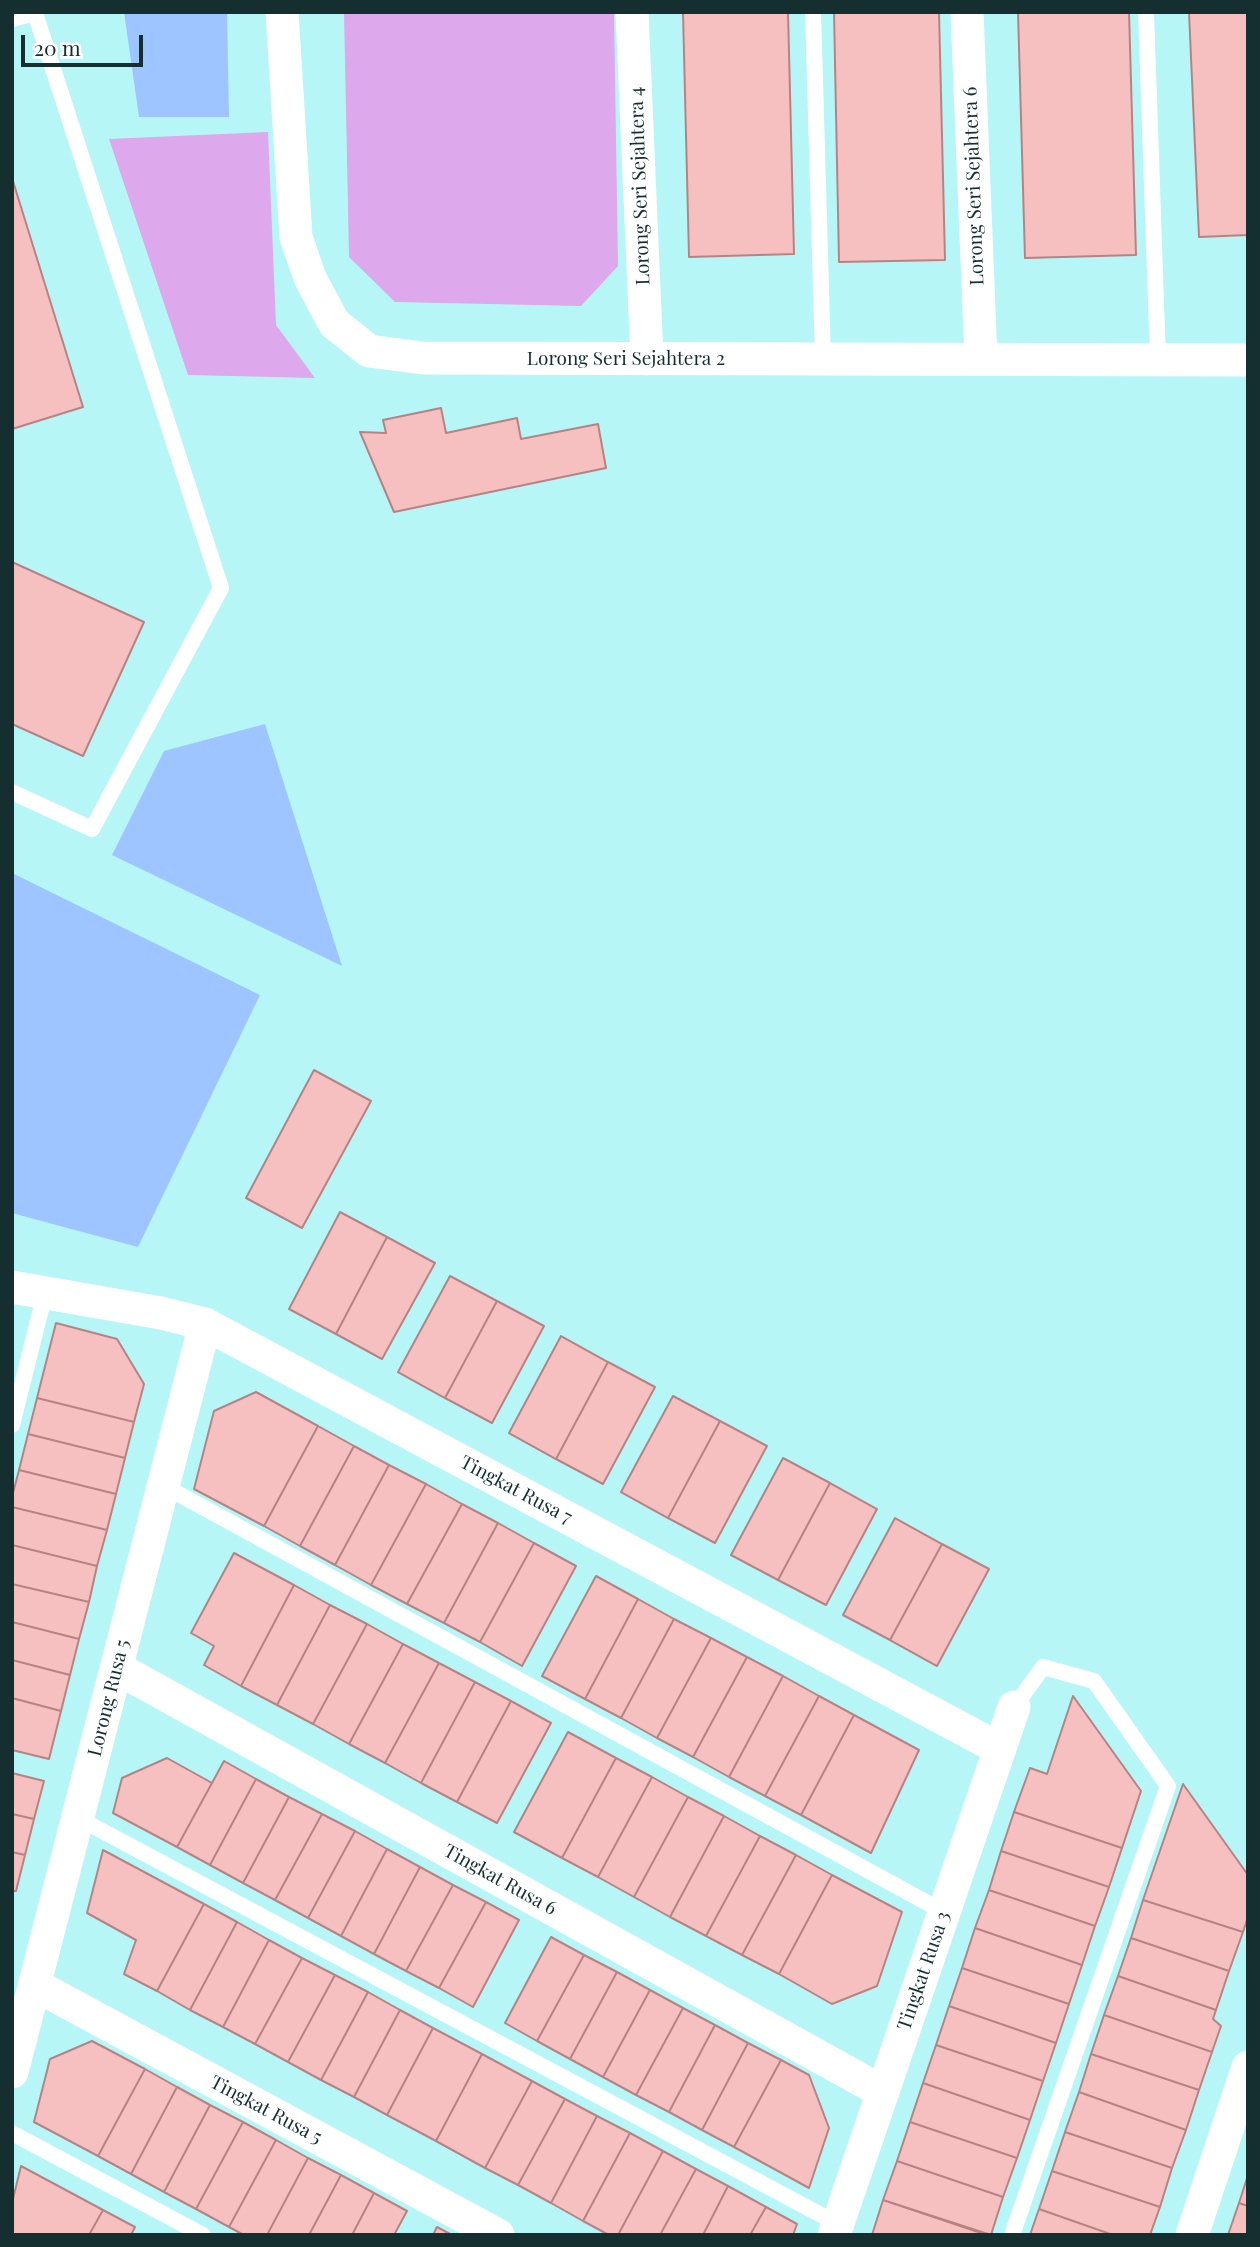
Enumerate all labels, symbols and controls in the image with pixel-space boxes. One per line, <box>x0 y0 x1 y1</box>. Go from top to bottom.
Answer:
scale bar <box>24 21 147 65</box>
text: 20 m <box>34 33 81 61</box>
street label: Lorong Seri Sejahtera 4 <box>625 86 655 286</box>
street label: Lorong Seri Sejahtera 6 <box>959 86 989 286</box>
street label: Lorong Seri Sejahtera 2 <box>527 348 725 370</box>
street label: Tingkat Rusa 7 <box>456 1451 576 1529</box>
street label: Lorong Rusa 5 <box>83 1637 135 1759</box>
street label: Tingkat Rusa 6 <box>440 1840 560 1920</box>
street label: Tingkat Rusa 3 <box>893 1909 955 2033</box>
street label: Tingkat Rusa 5 <box>206 2071 326 2149</box>

